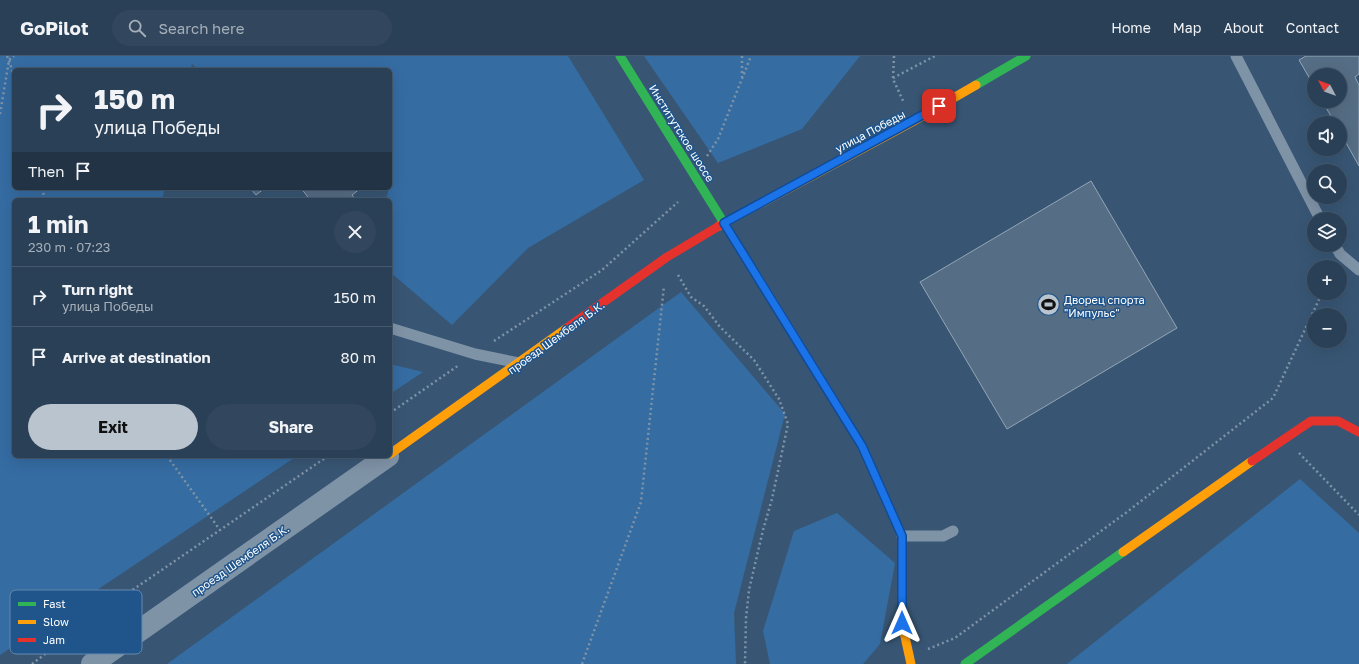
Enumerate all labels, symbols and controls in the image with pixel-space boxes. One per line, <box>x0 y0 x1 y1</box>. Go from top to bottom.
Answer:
search box <box>112 10 392 46</box>
text: GoPilot <box>20 16 88 39</box>
icon: search <box>126 17 148 39</box>
text: Search here <box>158 19 244 37</box>
text: Home <box>1111 19 1151 36</box>
text: Map <box>1173 19 1201 36</box>
text: About <box>1223 19 1264 36</box>
text: Contact <box>1286 19 1339 36</box>
north arrow <box>1307 68 1347 108</box>
map controls <box>1307 68 1347 348</box>
text: 150 m <box>94 82 175 115</box>
street label: Институтское шоссе <box>647 82 717 184</box>
icon: right <box>28 84 80 136</box>
pin <box>922 89 956 123</box>
icon: arrive <box>928 95 950 117</box>
street label: улица Победы <box>833 107 907 155</box>
text: улица Победы <box>94 116 221 138</box>
button: sound <box>1307 116 1347 156</box>
icon: arrive <box>72 160 94 182</box>
text: Then <box>28 162 64 180</box>
button: search <box>1307 164 1347 204</box>
text: 1 min <box>28 209 88 238</box>
button: close <box>334 211 376 253</box>
button: layers <box>1307 212 1347 252</box>
text: 230 m · 07:23 <box>28 239 110 255</box>
button: + <box>1307 260 1347 300</box>
text: Turn right <box>62 280 133 298</box>
icon: right <box>28 286 50 308</box>
text: 150 m <box>334 288 376 306</box>
sports icon: Дворец спорта "Импульс" <box>1036 292 1062 318</box>
place label: Дворец спорта "Импульс" <box>1064 293 1145 319</box>
text: улица Победы <box>62 298 153 314</box>
street label: проезд Шембеля Б.К. <box>505 298 607 376</box>
button: − <box>1307 308 1347 348</box>
icon: arrive <box>28 346 50 368</box>
text: Arrive at destination <box>62 348 211 366</box>
text: 80 m <box>341 348 376 366</box>
button: Exit <box>28 404 198 450</box>
button: Share <box>206 404 376 450</box>
street label: проезд Шембеля Б.К. <box>189 521 291 599</box>
legend <box>10 590 142 654</box>
text: Fast <box>43 597 66 610</box>
position arrow <box>881 602 923 644</box>
text: Slow <box>43 615 69 628</box>
text: Jam <box>43 633 65 646</box>

